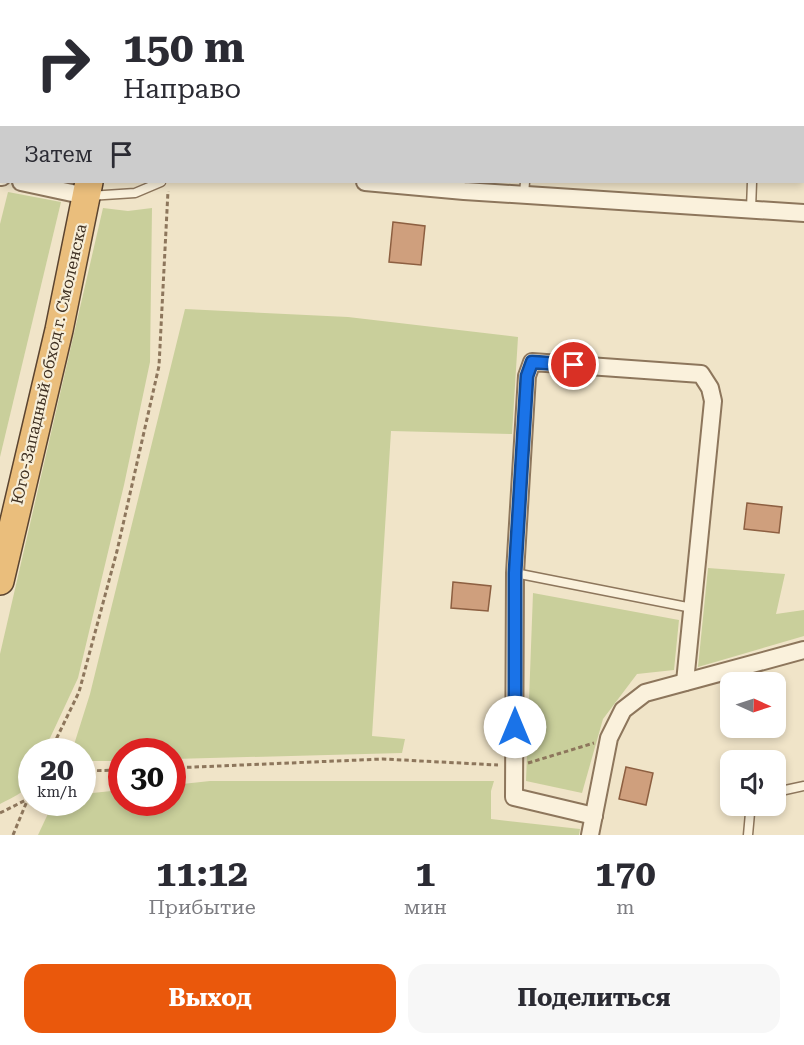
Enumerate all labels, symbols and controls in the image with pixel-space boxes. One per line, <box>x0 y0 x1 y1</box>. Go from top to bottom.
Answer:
text: 150 m <box>123 23 245 72</box>
icon: right <box>24 24 102 102</box>
text: Направо <box>123 73 241 105</box>
icon: arrive <box>105 138 138 171</box>
text: Затем <box>24 142 93 167</box>
street label: Юго-Западный обход г. Смоленска <box>7 221 91 506</box>
pin <box>548 339 599 390</box>
icon: arrive <box>557 348 590 381</box>
north arrow <box>720 672 786 738</box>
map controls <box>720 672 786 816</box>
position arrow <box>483 695 547 759</box>
speed limit sign: 30 <box>108 738 186 816</box>
button: sound <box>720 750 786 816</box>
text: 20 <box>40 752 74 787</box>
text: km/h <box>37 783 77 801</box>
text: 11:12 <box>156 853 248 895</box>
text: 1 <box>415 853 435 895</box>
text: 170 <box>595 853 656 895</box>
text: Прибытие <box>148 895 256 919</box>
text: мин <box>404 895 447 919</box>
text: m <box>616 895 634 919</box>
button: Выход <box>24 964 396 1033</box>
button: Поделиться <box>408 964 780 1033</box>

